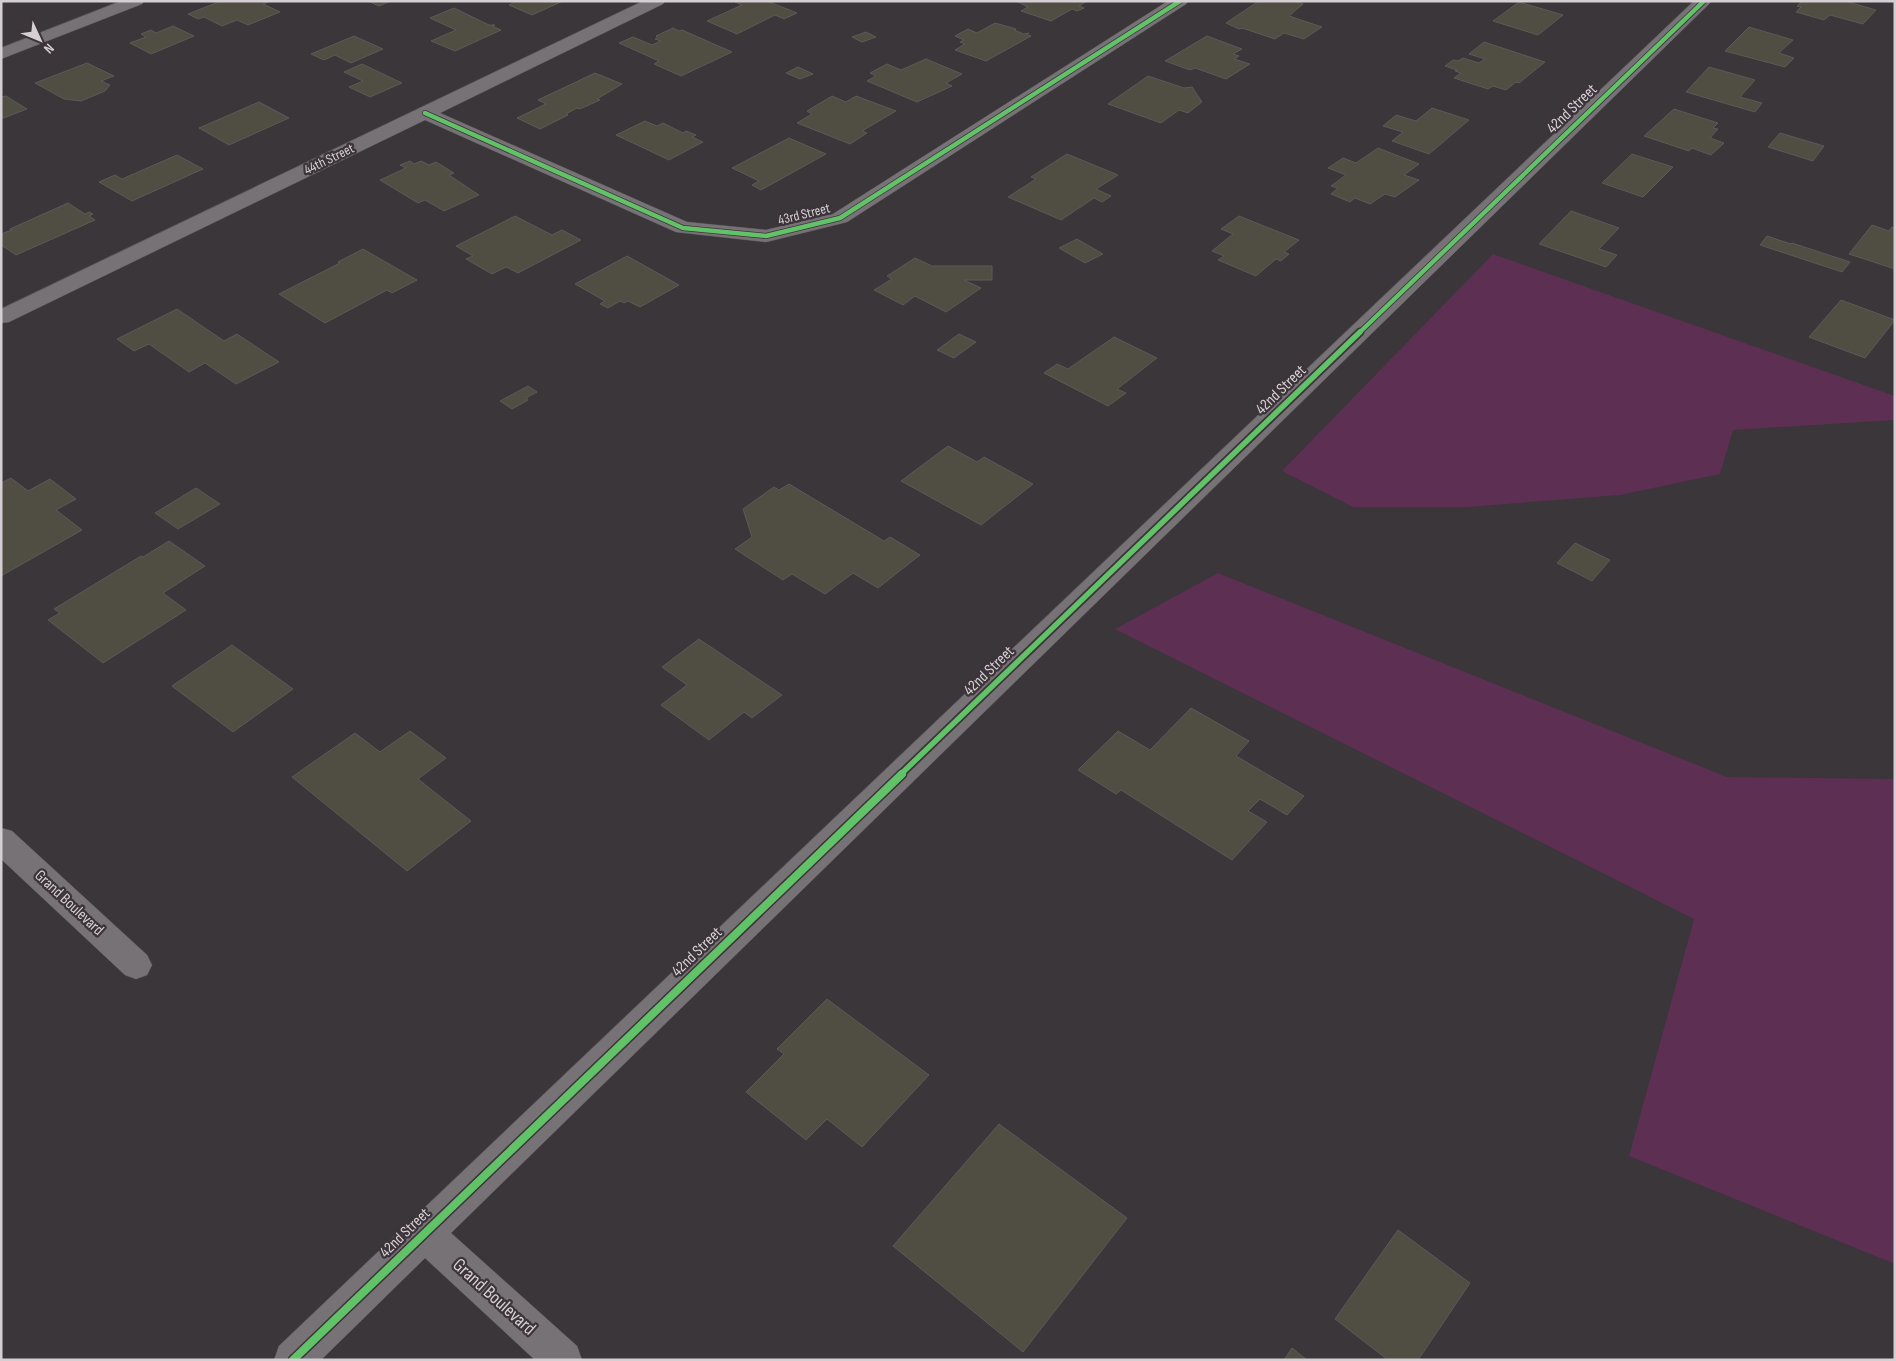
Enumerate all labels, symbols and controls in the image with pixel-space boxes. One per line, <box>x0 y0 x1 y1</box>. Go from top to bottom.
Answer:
north arrow <box>15 15 65 65</box>
text: N <box>40 40 58 57</box>
street label: 42nd Street <box>1543 80 1601 138</box>
street label: 44th Street <box>301 140 357 178</box>
street label: 43rd Street <box>776 199 832 229</box>
street label: 42nd Street <box>1252 361 1310 419</box>
street label: 42nd Street <box>960 642 1018 700</box>
street label: Grand Boulevard <box>31 866 107 940</box>
street label: 42nd Street <box>668 923 726 981</box>
street label: 42nd Street <box>376 1204 434 1262</box>
street label: Grand Boulevard <box>448 1254 540 1340</box>

